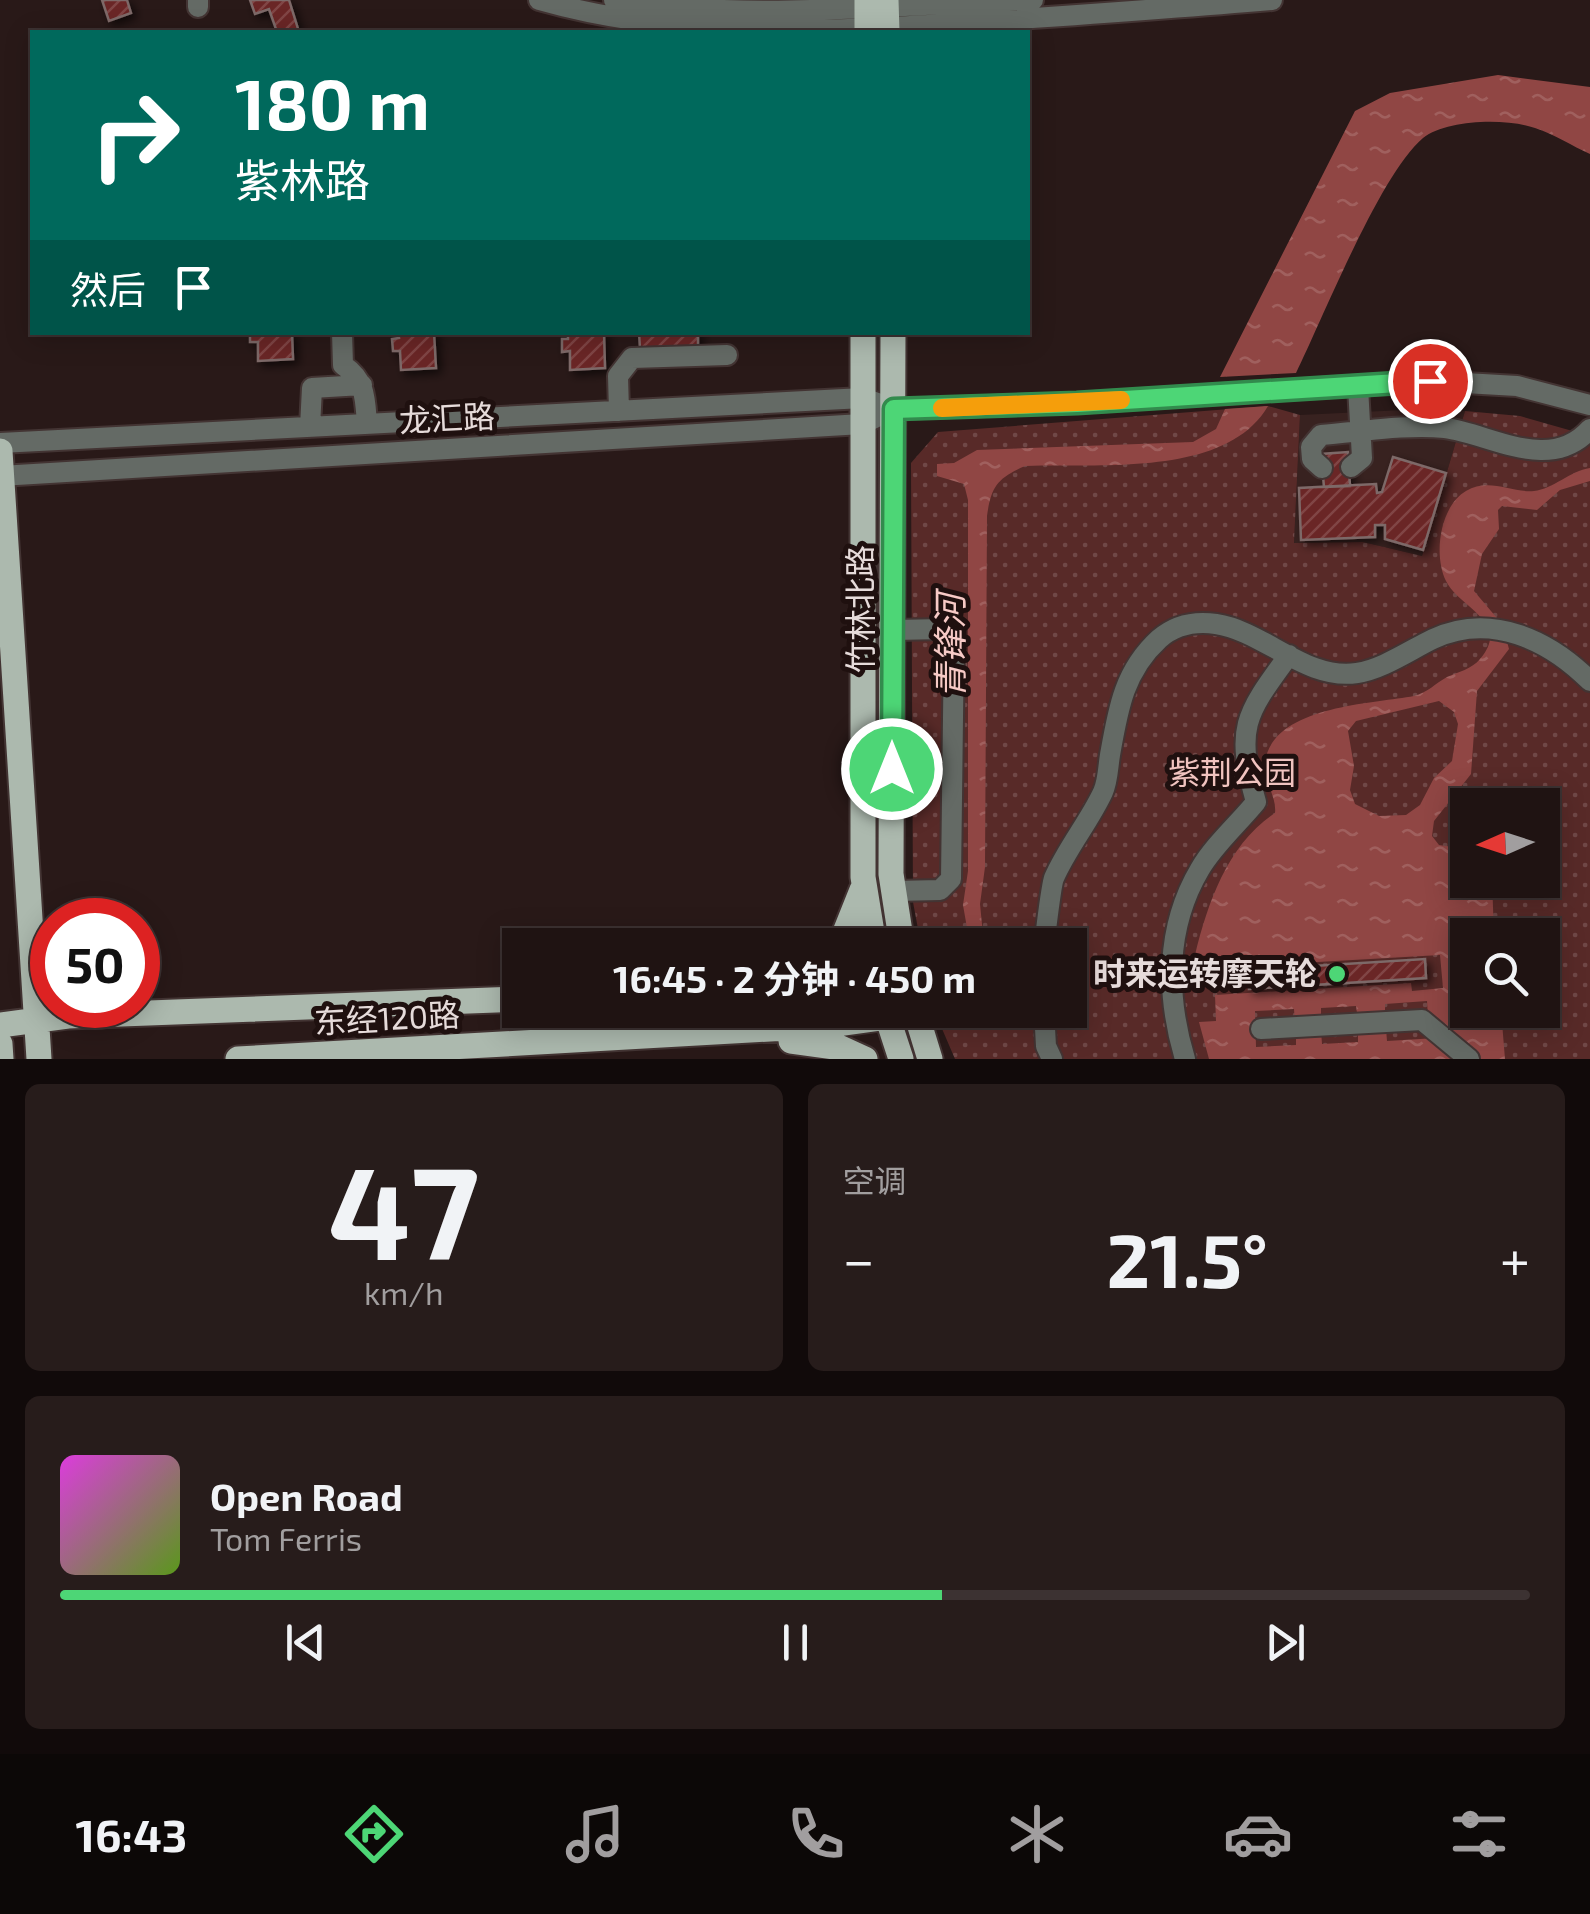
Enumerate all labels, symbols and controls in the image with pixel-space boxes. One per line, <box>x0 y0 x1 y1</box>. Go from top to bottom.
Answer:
text: 180 m <box>235 60 430 144</box>
icon: right <box>70 70 200 200</box>
text: 紫林路 <box>235 152 370 206</box>
icon: arrive <box>166 260 221 315</box>
text: 然后 <box>70 266 146 312</box>
pin <box>1388 339 1473 424</box>
icon: arrive <box>1403 354 1458 409</box>
street label: 龙汇路 <box>398 396 496 438</box>
street label: 竹林北路 <box>840 545 878 673</box>
water label: 青锋河 <box>928 588 970 699</box>
position arrow <box>840 717 944 821</box>
park label: 紫荆公园 <box>1168 752 1296 790</box>
north arrow <box>1450 788 1560 898</box>
map controls <box>1450 788 1560 1028</box>
speed limit sign: 50 <box>30 898 160 1028</box>
button: search <box>1450 918 1560 1028</box>
place label: 时来运转摩天轮 <box>1093 953 1317 991</box>
text: 16:45 · 2 分钟 · 450 m <box>613 955 976 1001</box>
marker: 时来运转摩天轮 <box>1326 963 1348 985</box>
street label: 东经120路 <box>313 994 461 1040</box>
text: 47 <box>328 1130 479 1286</box>
text: 空调 <box>843 1161 907 1199</box>
text: 21.5° <box>1106 1213 1268 1303</box>
text: − <box>843 1225 875 1291</box>
text: + <box>1500 1225 1530 1291</box>
text: km/h <box>364 1273 443 1311</box>
text: Open Road <box>210 1473 403 1519</box>
text: Tom Ferris <box>210 1519 362 1557</box>
icon: previous <box>278 1615 333 1670</box>
icon: pause <box>768 1615 823 1670</box>
icon: next <box>1258 1615 1313 1670</box>
icon: directions <box>339 1799 409 1869</box>
icon: music <box>560 1799 630 1869</box>
icon: phone <box>781 1799 851 1869</box>
icon: climate <box>1002 1799 1072 1869</box>
icon: car <box>1223 1799 1293 1869</box>
icon: filters <box>1444 1799 1514 1869</box>
text: 16:43 <box>76 1807 187 1861</box>

